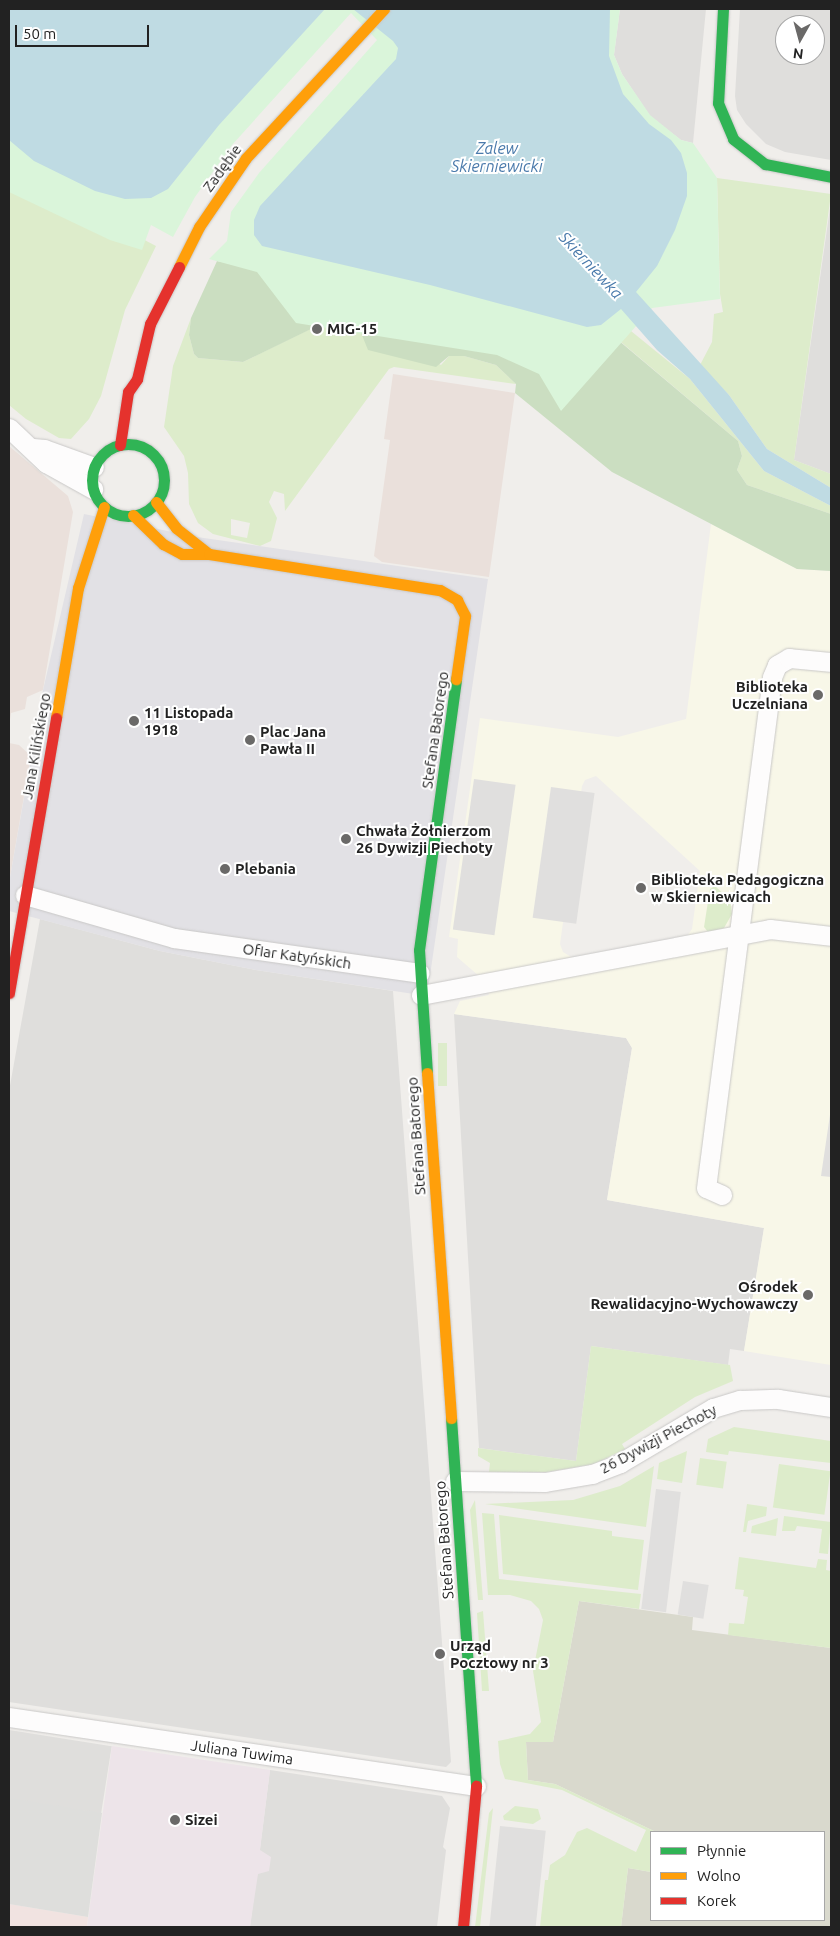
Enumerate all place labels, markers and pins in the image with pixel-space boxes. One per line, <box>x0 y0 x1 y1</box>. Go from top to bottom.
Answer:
place label: MIG-15 <box>327 320 377 338</box>
marker: MIG-15 <box>311 323 323 335</box>
place label: Biblioteka Uczelniana <box>732 677 808 712</box>
marker: Biblioteka Uczelniana <box>812 689 824 701</box>
place label: 11 Listopada 1918 <box>144 703 233 738</box>
marker: 11 Listopada 1918 <box>128 715 140 727</box>
place label: Plac Jana Pawła II <box>260 722 326 757</box>
marker: Plac Jana Pawła II <box>244 734 256 746</box>
place label: Chwała Żołnierzom 26 Dywizji Piechoty <box>356 821 493 856</box>
marker: Chwała Żołnierzom 26 Dywizji Piechoty <box>340 833 352 845</box>
place label: Plebania <box>235 860 296 878</box>
marker: Plebania <box>219 863 231 875</box>
place label: Biblioteka Pedagogiczna w Skierniewicach <box>651 870 824 905</box>
marker: Biblioteka Pedagogiczna w Skierniewicach <box>635 882 647 894</box>
place label: Ośrodek Rewalidacyjno-Wychowawczy <box>590 1277 798 1312</box>
marker: Ośrodek Rewalidacyjno-Wychowawczy <box>802 1289 814 1301</box>
place label: Urząd Pocztowy nr 3 <box>450 1636 549 1671</box>
marker: Urząd Pocztowy nr 3 <box>434 1648 446 1660</box>
place label: Sizei <box>185 1811 218 1829</box>
marker: Sizei <box>169 1814 181 1826</box>

